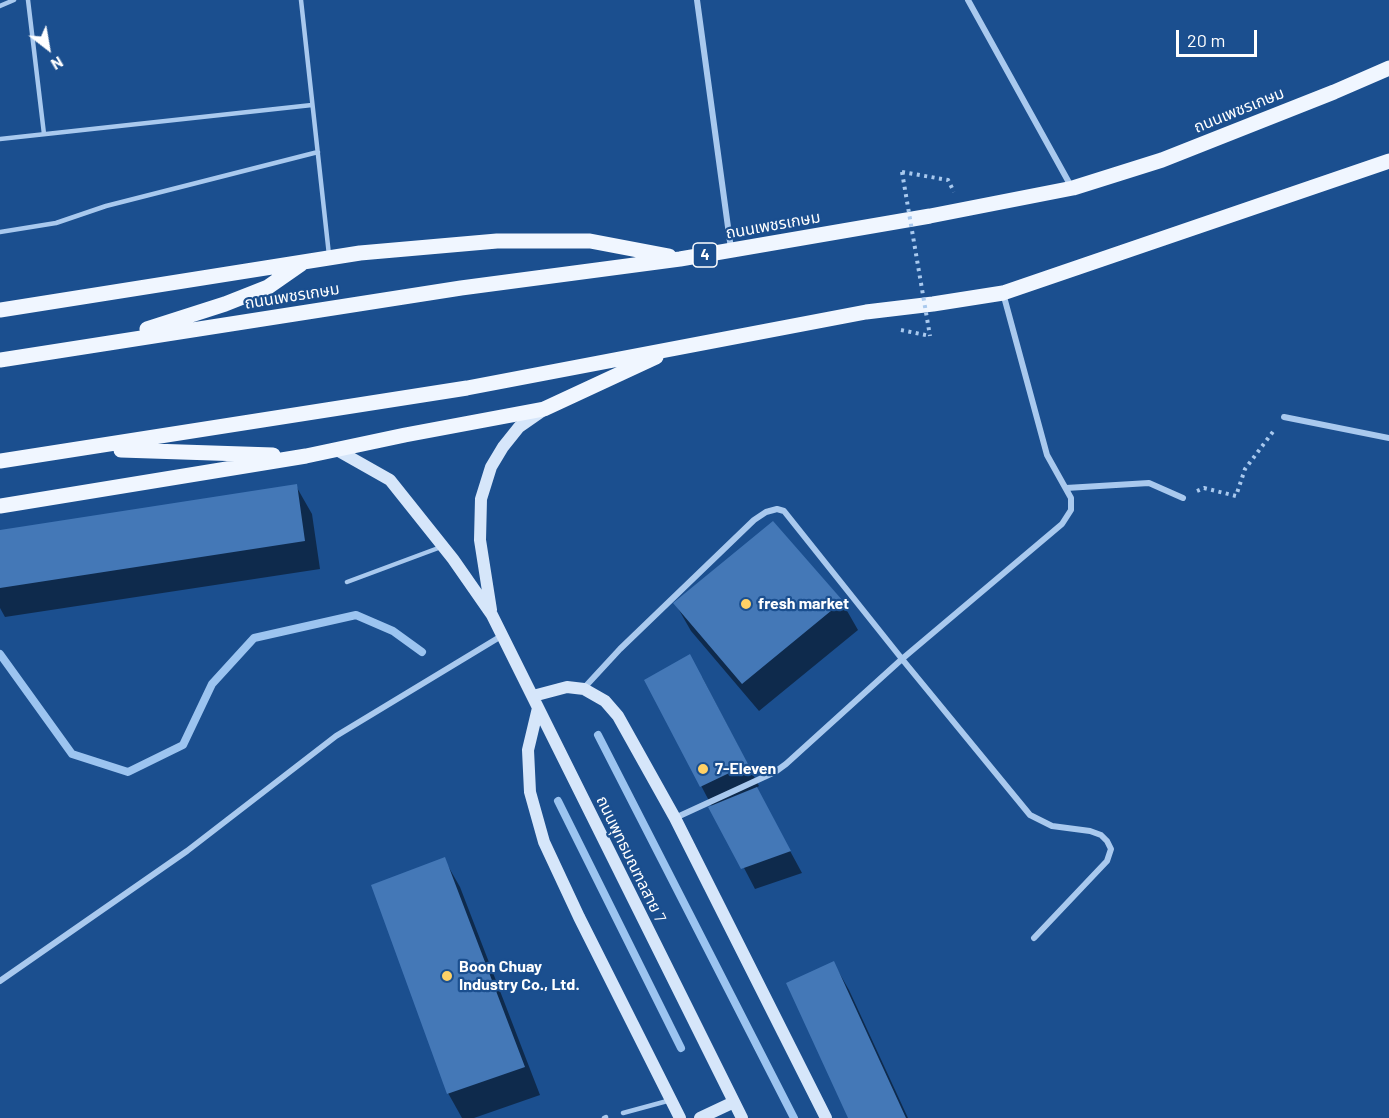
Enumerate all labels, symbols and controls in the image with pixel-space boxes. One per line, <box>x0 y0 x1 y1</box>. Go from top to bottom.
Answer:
north arrow <box>18 18 78 78</box>
scale bar <box>1179 18 1260 56</box>
text: 20 m <box>1187 29 1225 51</box>
text: N <box>48 53 67 75</box>
street label: ถนนเพชรเกษม <box>1191 83 1287 137</box>
street label: ถนนเพชรเกษม <box>724 207 822 243</box>
road number: 4 <box>693 243 717 267</box>
street label: ถนนเพชรเกษม <box>243 279 341 313</box>
place label: fresh market <box>758 594 849 614</box>
marker: fresh market <box>739 597 753 611</box>
place label: 7-Eleven <box>715 759 776 779</box>
marker: 7-Eleven <box>696 762 710 776</box>
street label: ถนนพุทธมณฑลสาย 7 <box>592 793 670 925</box>
place label: Boon Chuay Industry Co., Ltd. <box>459 957 580 995</box>
marker: Boon Chuay Industry Co., Ltd. <box>440 969 454 983</box>

